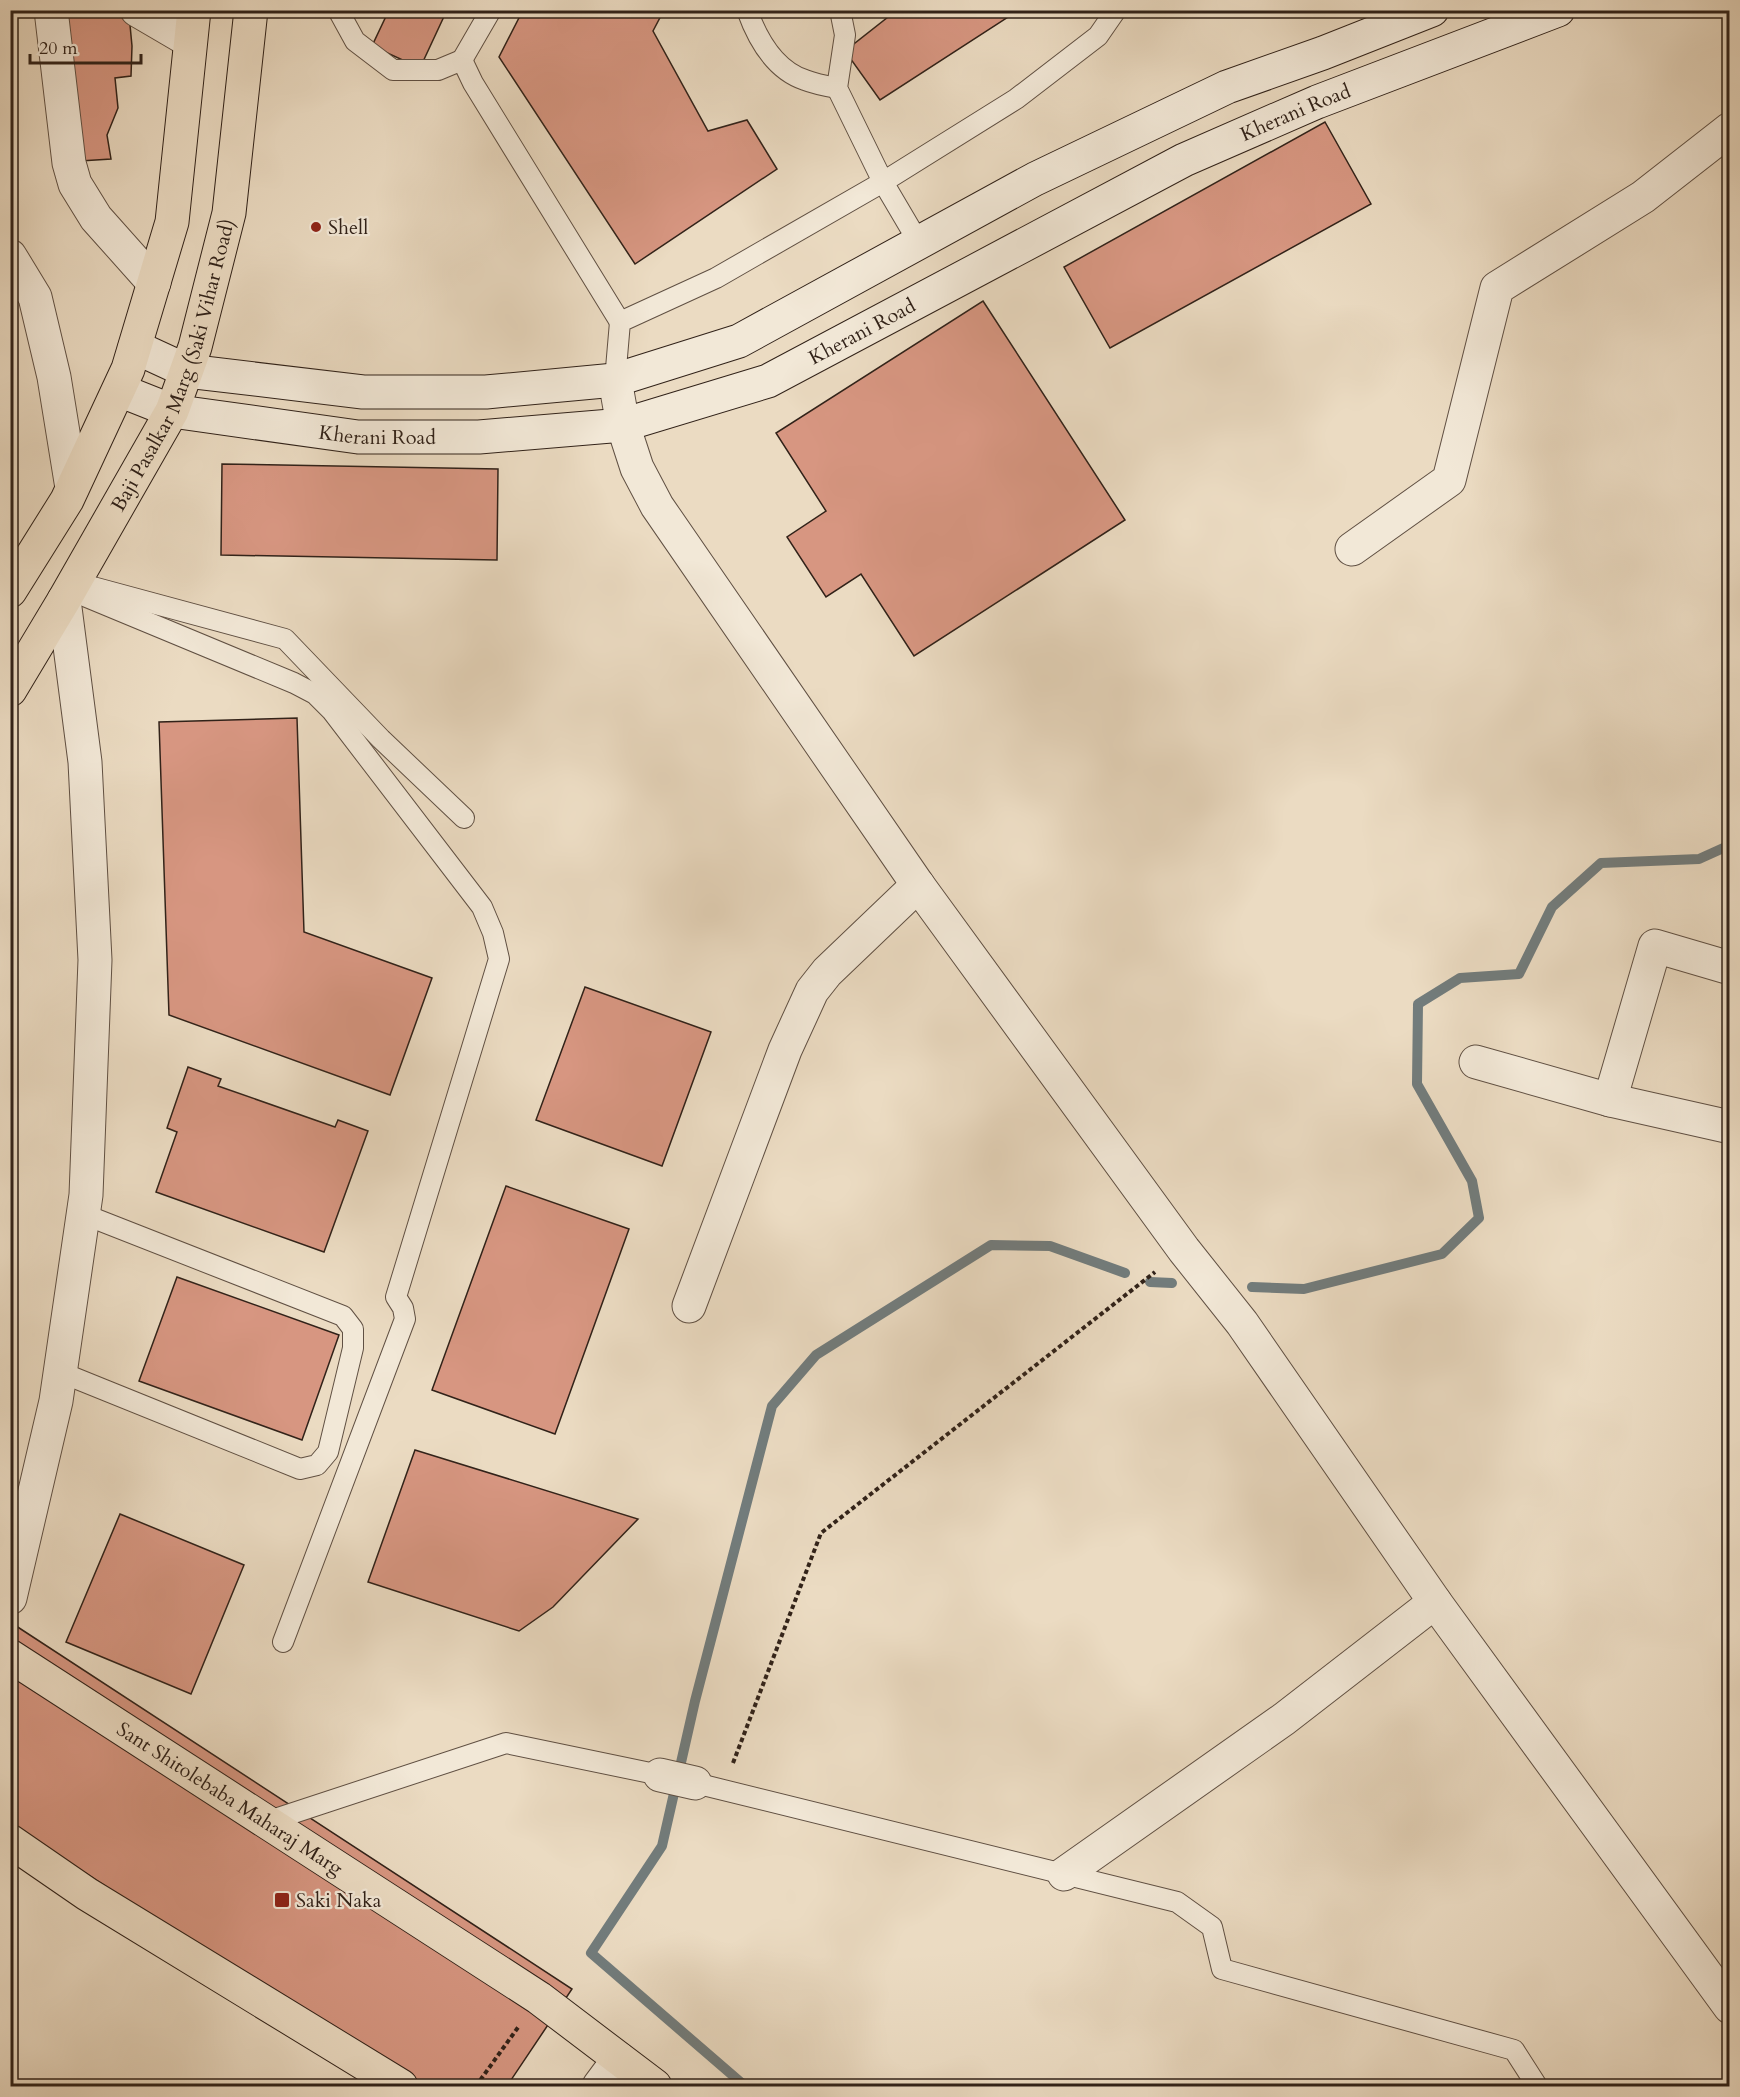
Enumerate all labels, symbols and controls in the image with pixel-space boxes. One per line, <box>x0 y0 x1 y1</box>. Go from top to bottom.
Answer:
scale bar <box>30 27 141 65</box>
text: 20 m <box>39 36 78 61</box>
street label: Kherani Road <box>1236 77 1355 148</box>
place label: Shell <box>328 214 368 241</box>
street label: Baji Pasalkar Marg (Saki Vihar Road) <box>105 216 241 516</box>
marker: Shell <box>309 220 323 234</box>
street label: Kherani Road <box>804 292 920 371</box>
street label: Kherani Road <box>317 419 436 451</box>
street label: Sant Shitolebaba Maharaj Marg <box>112 1716 349 1882</box>
place label: Saki Naka <box>296 1887 382 1914</box>
marker: Saki Naka <box>273 1891 291 1909</box>

